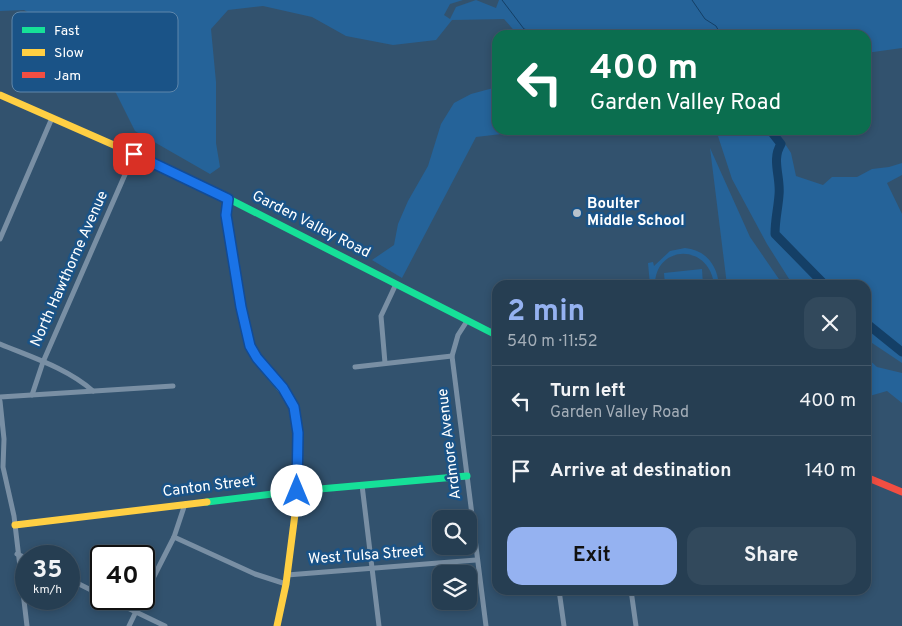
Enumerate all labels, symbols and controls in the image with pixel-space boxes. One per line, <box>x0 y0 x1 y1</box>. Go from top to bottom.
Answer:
legend <box>12 12 178 92</box>
text: Fast <box>54 23 80 40</box>
text: Slow <box>54 45 84 62</box>
text: 400 m <box>590 47 698 91</box>
icon: left <box>507 50 572 115</box>
text: Jam <box>54 68 81 85</box>
text: Garden Valley Road <box>590 90 781 117</box>
pin <box>113 133 155 175</box>
icon: arrive <box>120 140 148 168</box>
street label: Garden Valley Road <box>249 187 373 263</box>
street label: North Hawthorne Avenue <box>27 188 113 350</box>
place label: Boulter Middle School <box>587 195 685 231</box>
marker: Boulter Middle School <box>571 207 583 219</box>
text: 2 min <box>507 294 585 331</box>
button: close <box>804 297 856 349</box>
text: 540 m · 11:52 <box>507 332 597 352</box>
text: Turn left <box>550 379 626 403</box>
street label: Ardmore Avenue <box>434 387 466 501</box>
icon: left <box>507 387 535 415</box>
text: 400 m <box>799 389 856 413</box>
text: Garden Valley Road <box>550 403 689 423</box>
icon: arrive <box>507 457 535 485</box>
text: Arrive at destination <box>550 459 731 483</box>
text: 140 m <box>805 459 856 483</box>
position arrow <box>270 464 322 516</box>
street label: Canton Street <box>162 472 256 502</box>
map controls <box>432 510 477 610</box>
button: search <box>432 510 477 555</box>
button: Exit <box>507 527 677 585</box>
button: Share <box>687 527 856 585</box>
street label: West Tulsa Street <box>308 542 424 570</box>
speed limit sign: 40 <box>90 545 155 610</box>
text: 35 <box>32 555 63 587</box>
button: layers <box>432 565 477 610</box>
text: km/h <box>33 582 62 598</box>

